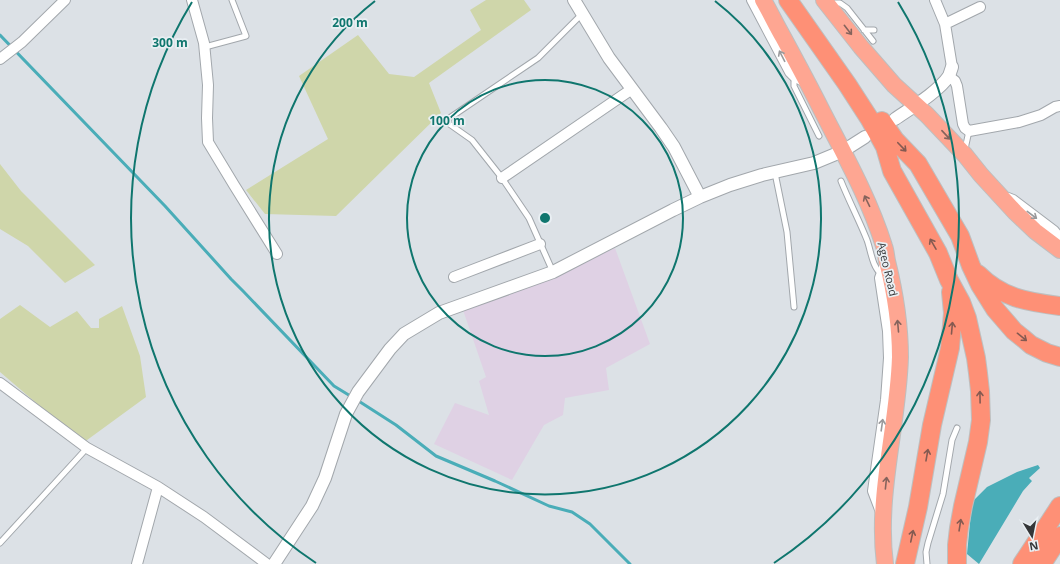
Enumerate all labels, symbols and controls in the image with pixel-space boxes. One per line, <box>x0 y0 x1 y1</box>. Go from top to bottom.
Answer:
text: 200 m <box>332 14 368 31</box>
one-way arrow <box>844 25 853 36</box>
text: 300 m <box>152 34 188 51</box>
one-way arrow <box>778 50 785 62</box>
text: 100 m <box>429 112 465 129</box>
one-way arrow <box>942 130 951 141</box>
one-way arrow <box>897 142 906 152</box>
one-way arrow <box>863 195 870 207</box>
centre of rings <box>538 211 552 225</box>
one-way arrow <box>1027 211 1038 219</box>
one-way arrow <box>928 238 936 250</box>
street label: Ageo Road <box>875 241 901 297</box>
one-way arrow <box>895 320 902 333</box>
one-way arrow <box>949 322 956 335</box>
one-way arrow <box>1016 333 1027 342</box>
one-way arrow <box>976 391 984 404</box>
one-way arrow <box>878 419 886 432</box>
one-way arrow <box>923 449 931 462</box>
one-way arrow <box>882 477 890 490</box>
north arrow <box>1012 516 1052 556</box>
one-way arrow <box>956 519 964 532</box>
one-way arrow <box>908 529 916 542</box>
text: N <box>1028 538 1040 555</box>

